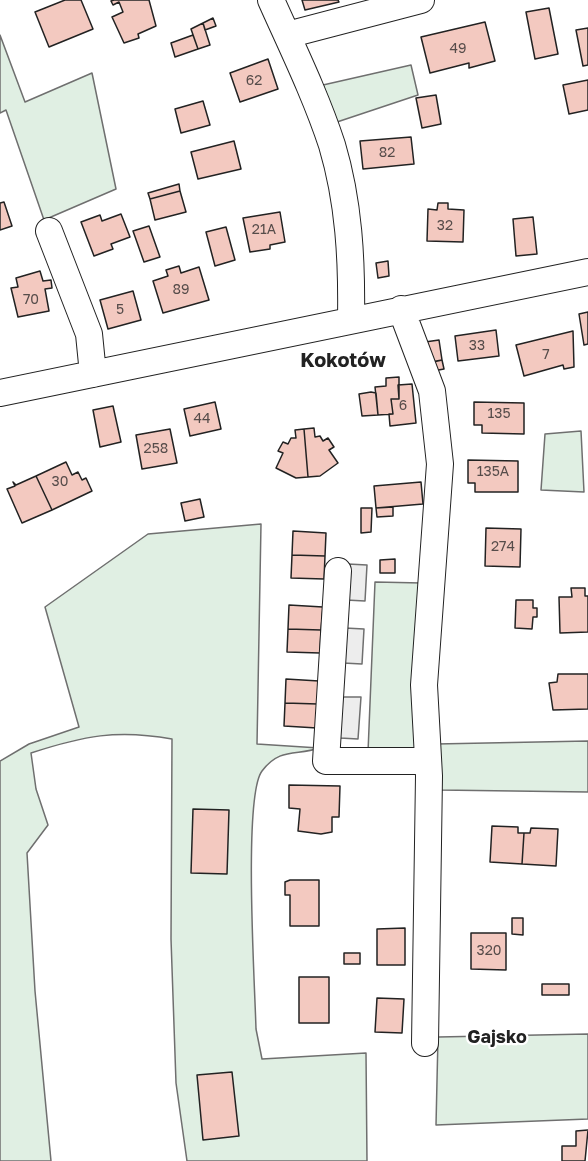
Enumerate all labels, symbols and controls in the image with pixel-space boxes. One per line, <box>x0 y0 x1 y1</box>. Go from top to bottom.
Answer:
house number: 49 <box>449 41 467 57</box>
house number: 62 <box>246 73 262 89</box>
house number: 82 <box>379 145 395 161</box>
house number: 32 <box>437 218 453 234</box>
house number: 21A <box>252 222 276 238</box>
house number: 89 <box>172 282 190 298</box>
house number: 70 <box>23 292 39 308</box>
house number: 5 <box>116 302 124 318</box>
house number: 33 <box>469 338 485 354</box>
house number: 7 <box>542 347 550 363</box>
district label: Kokotów <box>300 349 386 373</box>
house number: 6 <box>399 398 407 414</box>
house number: 135 <box>487 406 511 422</box>
house number: 44 <box>193 411 211 427</box>
house number: 258 <box>144 441 168 457</box>
house number: 135A <box>477 464 509 480</box>
house number: 30 <box>52 474 68 490</box>
house number: 274 <box>491 539 515 555</box>
house number: 320 <box>477 943 501 959</box>
district label: Gajsko <box>467 1026 527 1048</box>

